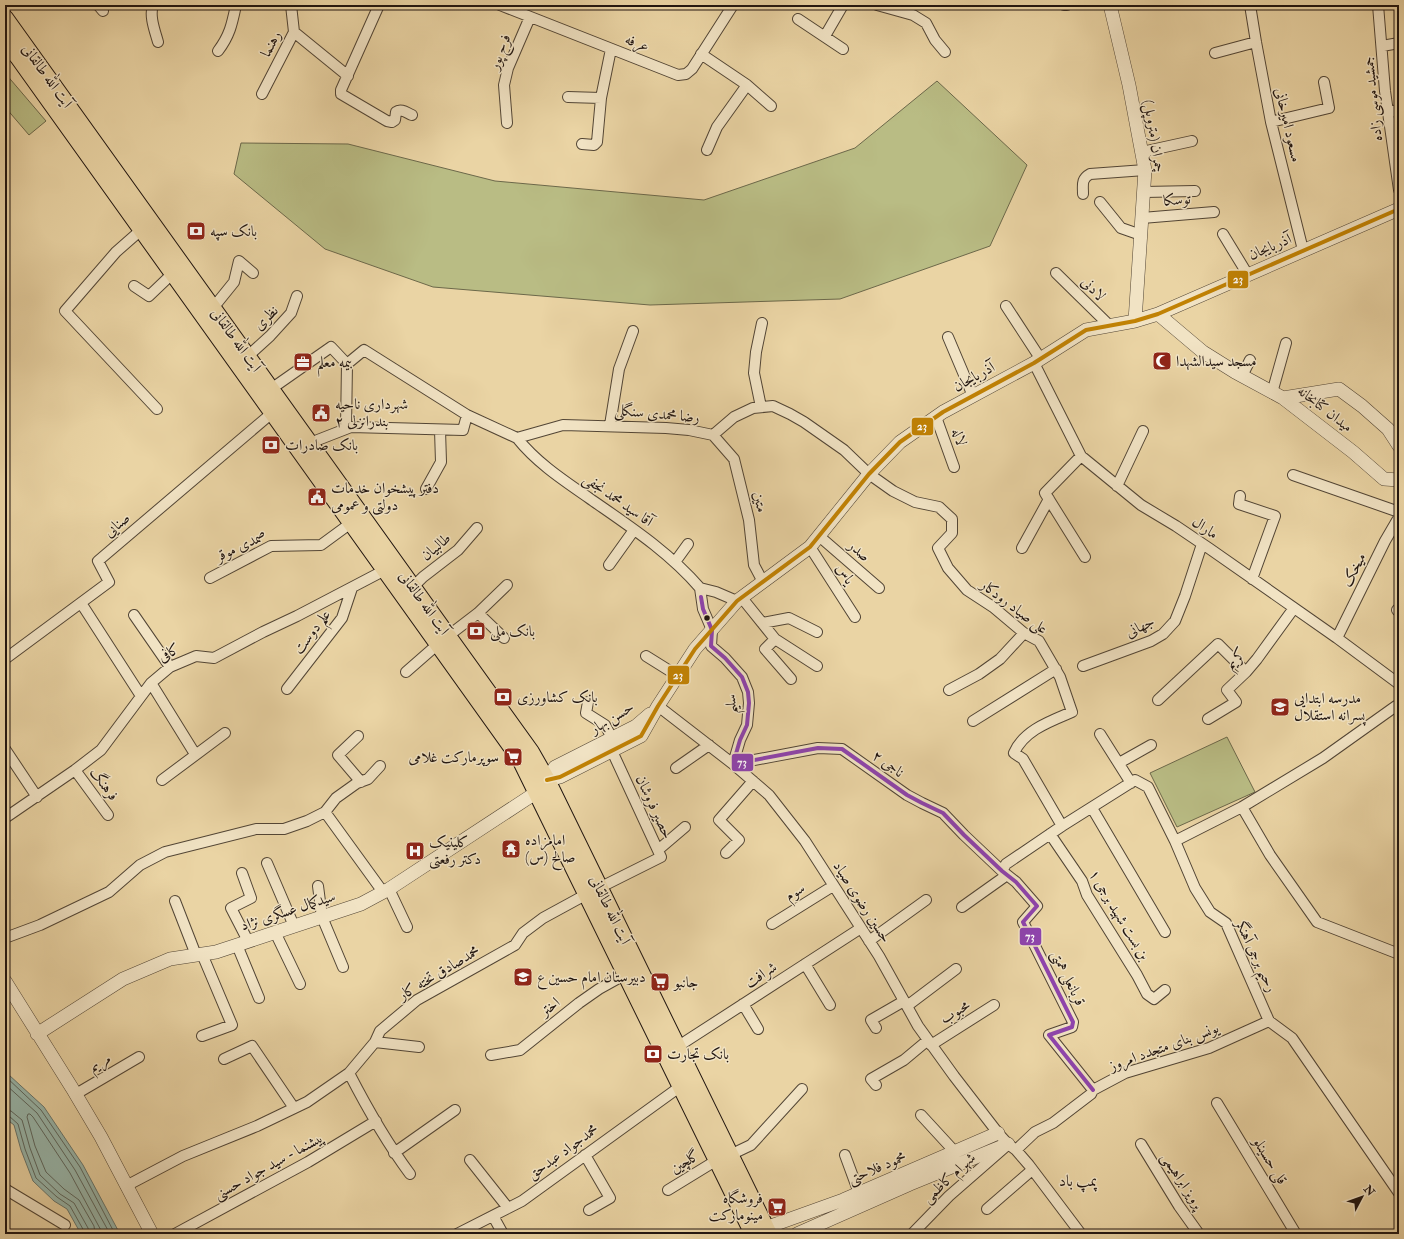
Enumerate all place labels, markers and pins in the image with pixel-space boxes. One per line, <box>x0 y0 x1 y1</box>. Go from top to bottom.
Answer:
bank icon: بانک سپه <box>185 220 207 242</box>
place label: بانک سپه <box>210 222 257 241</box>
mosque icon: مسجد سیدالشهدا <box>1151 350 1173 372</box>
office icon: بیمه معلم <box>292 351 314 373</box>
place label: مسجد سیدالشهدا <box>1176 352 1257 371</box>
place label: بیمه معلم <box>317 353 353 377</box>
place label: شهرداری ناحیه ۲ بندرانزلی <box>335 395 408 431</box>
public building icon: شهرداری ناحیه ۲ بندرانزلی <box>310 402 332 424</box>
bank icon: بانک صادرات <box>260 434 282 456</box>
place label: بانک صادرات <box>285 436 358 455</box>
place label: دفتر پیشخوان خدمات دولتی و عمومی <box>331 479 439 516</box>
public building icon: دفتر پیشخوان خدمات دولتی و عمومی <box>306 486 328 508</box>
unlabelled marker <box>702 613 712 623</box>
bank icon: بانک ملی <box>465 620 487 642</box>
place label: بانک ملی <box>490 622 535 642</box>
bank icon: بانک کشاورزی <box>492 686 514 708</box>
place label: بانک کشاورزی <box>517 688 598 707</box>
place label: مدرسه ابتدایی پسرانه استقلال <box>1294 689 1366 726</box>
school or university icon: مدرسه ابتدایی پسرانه استقلال <box>1269 696 1291 718</box>
supermarket icon: سوپرمارکت غلامی <box>502 746 524 768</box>
place label: سوپرمارکت غلامی <box>408 748 499 767</box>
place label: امامزاده صالح (س) <box>525 831 576 871</box>
place label: کلینیک دکتر رفعتی <box>429 833 481 870</box>
temple icon: امامزاده صالح (س) <box>500 838 522 860</box>
hospital icon: کلینیک دکتر رفعتی <box>404 840 426 862</box>
school or university icon: دبیرستان امام حسین ع <box>512 966 534 988</box>
place label: دبیرستان امام حسین ع <box>537 968 646 990</box>
supermarket icon: جانبو <box>649 971 671 993</box>
place label: جانبو <box>672 973 698 992</box>
bank icon: بانک تجارت <box>642 1043 664 1065</box>
place label: بانک تجارت <box>667 1045 729 1064</box>
place label: فروشگاه مینومارکت <box>708 1188 763 1225</box>
supermarket icon: فروشگاه مینومارکت <box>766 1196 788 1218</box>

